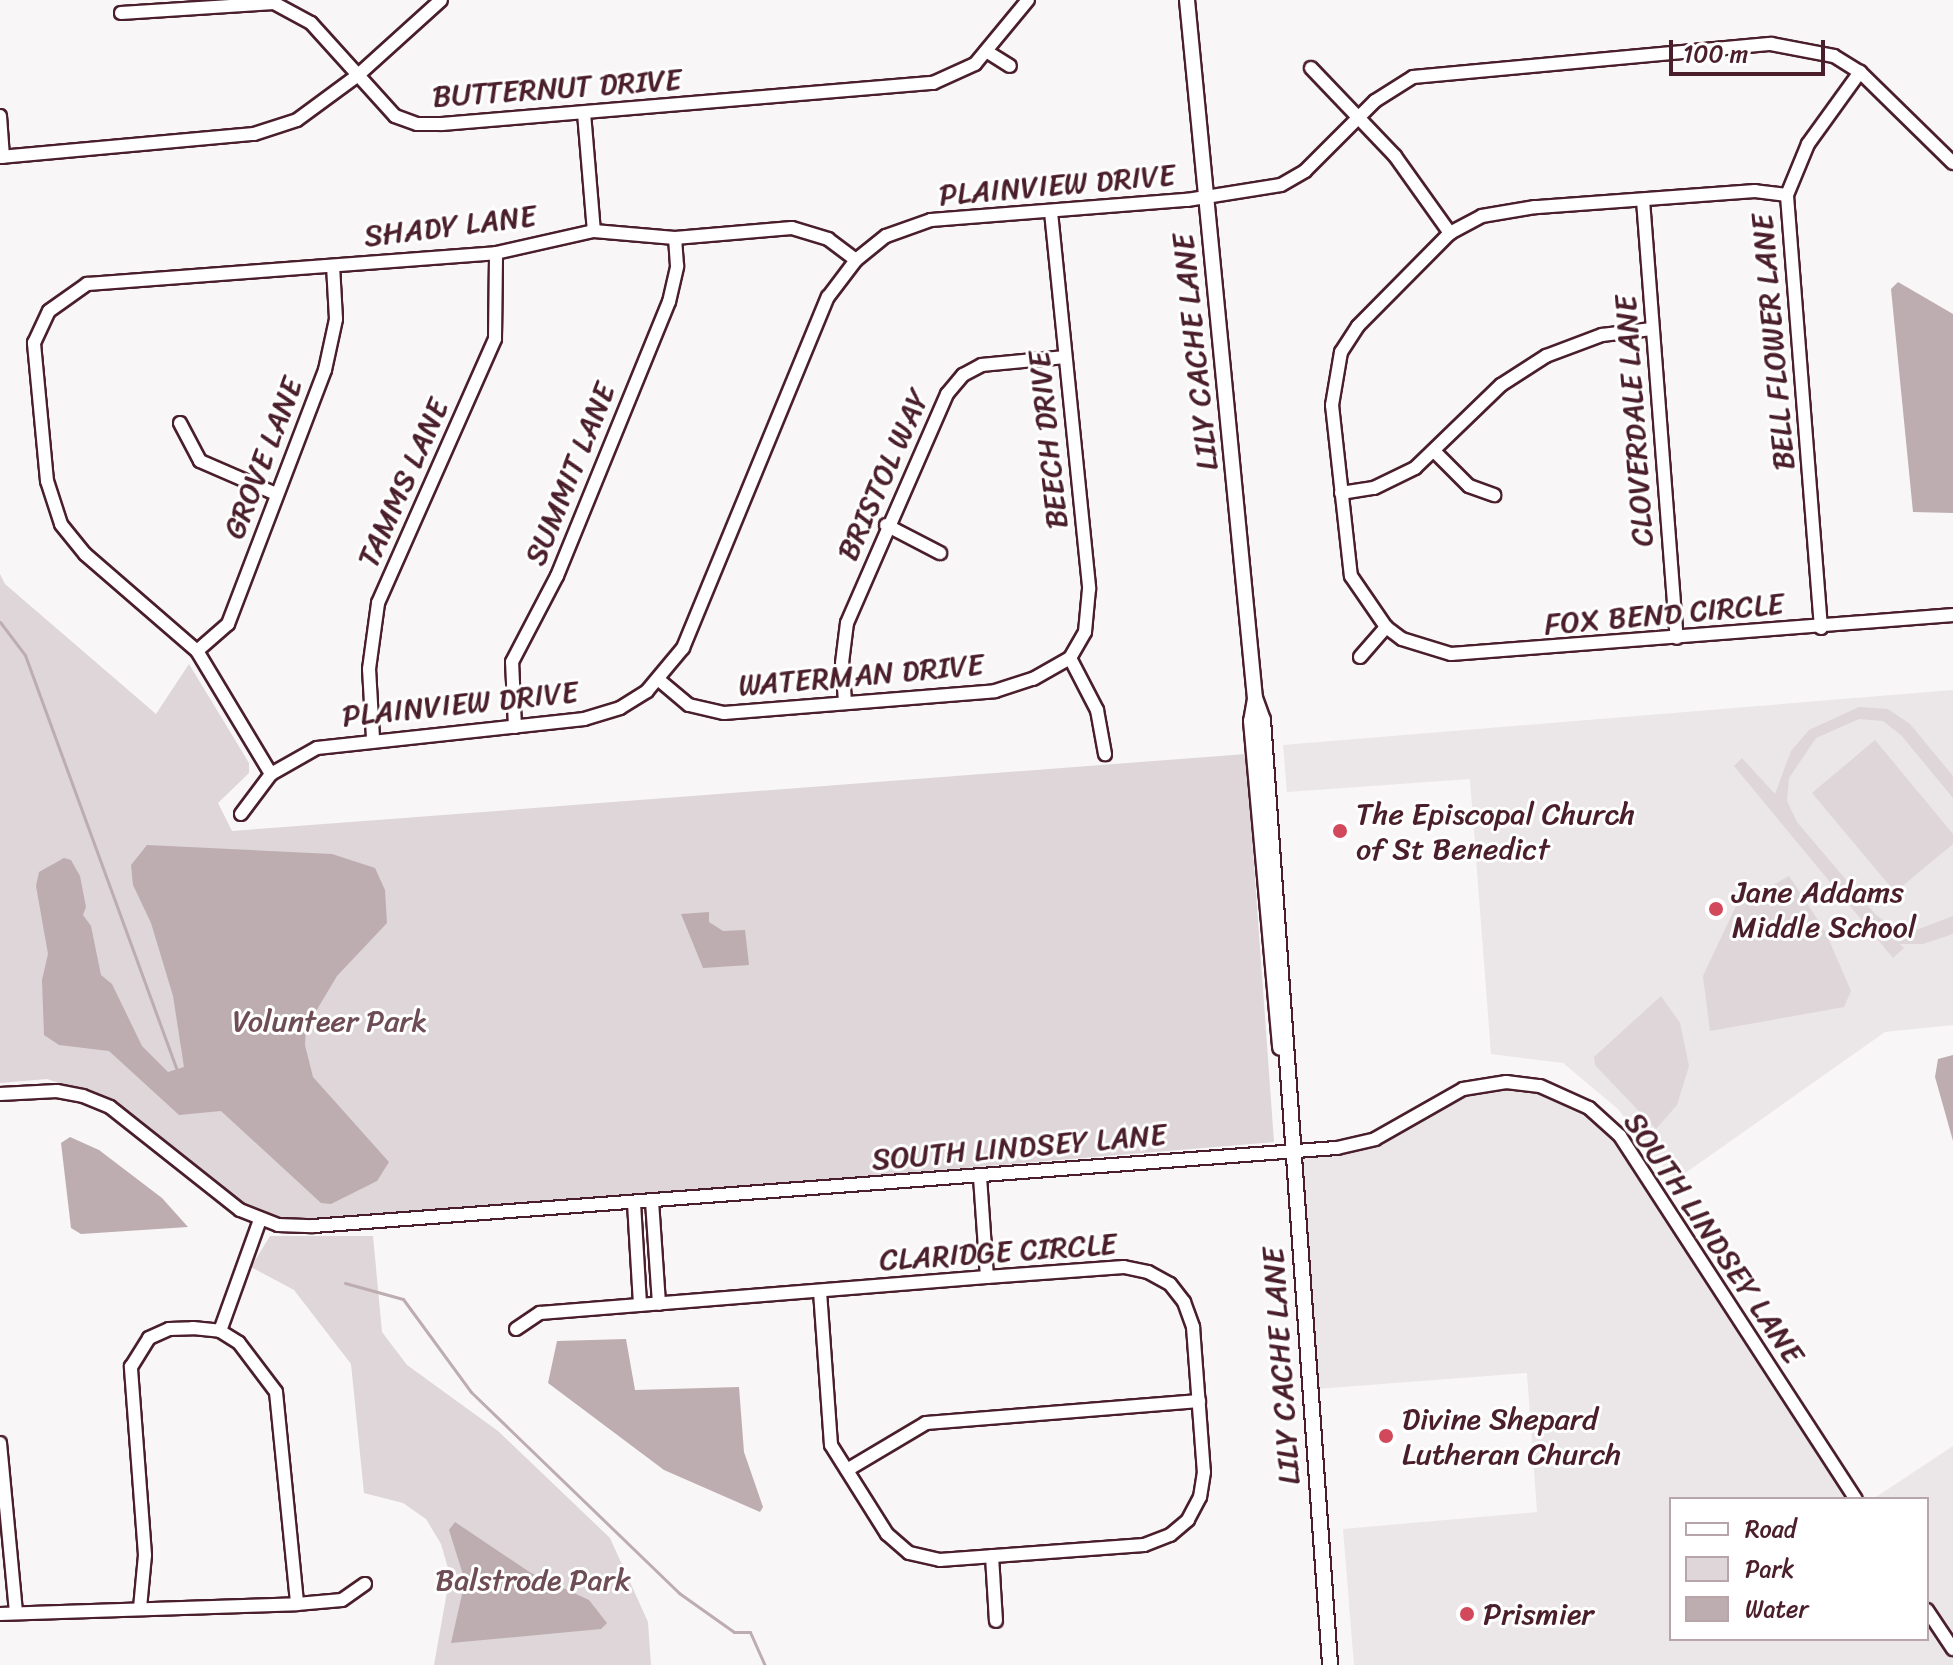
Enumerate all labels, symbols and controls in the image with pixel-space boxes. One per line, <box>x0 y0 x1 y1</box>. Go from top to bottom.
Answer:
scale bar <box>1673 24 1829 74</box>
text: 100 m <box>1683 33 1748 75</box>
street label: BUTTERNUT DRIVE <box>431 61 683 115</box>
street label: PLAINVIEW DRIVE <box>936 157 1178 213</box>
street label: SHADY LANE <box>362 198 538 254</box>
street label: BELL FLOWER LANE <box>1744 212 1802 472</box>
street label: LILY CACHE LANE <box>1165 232 1225 472</box>
street label: CLOVERDALE LANE <box>1607 294 1661 548</box>
street label: BEECH DRIVE <box>1021 348 1075 532</box>
street label: GROVE LANE <box>216 372 310 544</box>
street label: SUMMIT LANE <box>517 378 623 570</box>
street label: BRISTOL WAY <box>830 386 936 564</box>
street label: TAMMS LANE <box>350 393 456 573</box>
street label: FOX BEND CIRCLE <box>1542 586 1786 642</box>
street label: WATERMAN DRIVE <box>737 646 985 704</box>
street label: PLAINVIEW DRIVE <box>339 674 581 734</box>
place label: The Episcopal Church of St Benedict <box>1356 796 1637 866</box>
marker: The Episcopal Church of St Benedict <box>1331 822 1349 840</box>
place label: Jane Addams Middle School <box>1732 874 1917 944</box>
marker: Jane Addams Middle School <box>1707 900 1725 918</box>
park label: Volunteer Park <box>233 1003 427 1039</box>
street label: SOUTH LINDSEY LANE <box>1616 1104 1812 1372</box>
street label: SOUTH LINDSEY LANE <box>869 1116 1169 1178</box>
street label: CLARIDGE CIRCLE <box>878 1226 1118 1278</box>
street label: LILY CACHE LANE <box>1255 1246 1307 1486</box>
place label: Divine Shepard Lutheran Church <box>1402 1401 1621 1472</box>
marker: Divine Shepard Lutheran Church <box>1377 1427 1395 1445</box>
legend <box>1669 1497 1929 1641</box>
text: Road <box>1745 1508 1796 1550</box>
text: Park <box>1745 1548 1794 1590</box>
park label: Balstrode Park <box>435 1562 631 1598</box>
text: Water <box>1745 1588 1808 1630</box>
place label: Prismier <box>1483 1596 1594 1632</box>
marker: Prismier <box>1458 1605 1476 1623</box>

